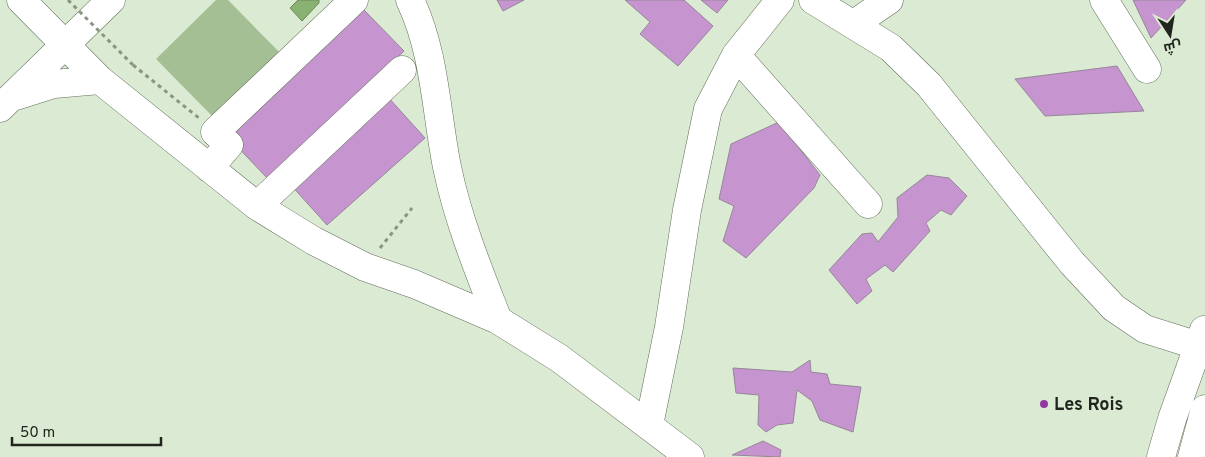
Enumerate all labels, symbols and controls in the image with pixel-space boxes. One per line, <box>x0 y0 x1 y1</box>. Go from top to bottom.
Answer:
north arrow <box>1145 10 1195 60</box>
text: ش <box>1162 36 1183 57</box>
place label: Les Rois <box>1054 394 1123 417</box>
marker: Les Rois <box>1038 398 1050 410</box>
scale bar <box>12 414 161 446</box>
text: 50 m <box>20 424 55 443</box>

